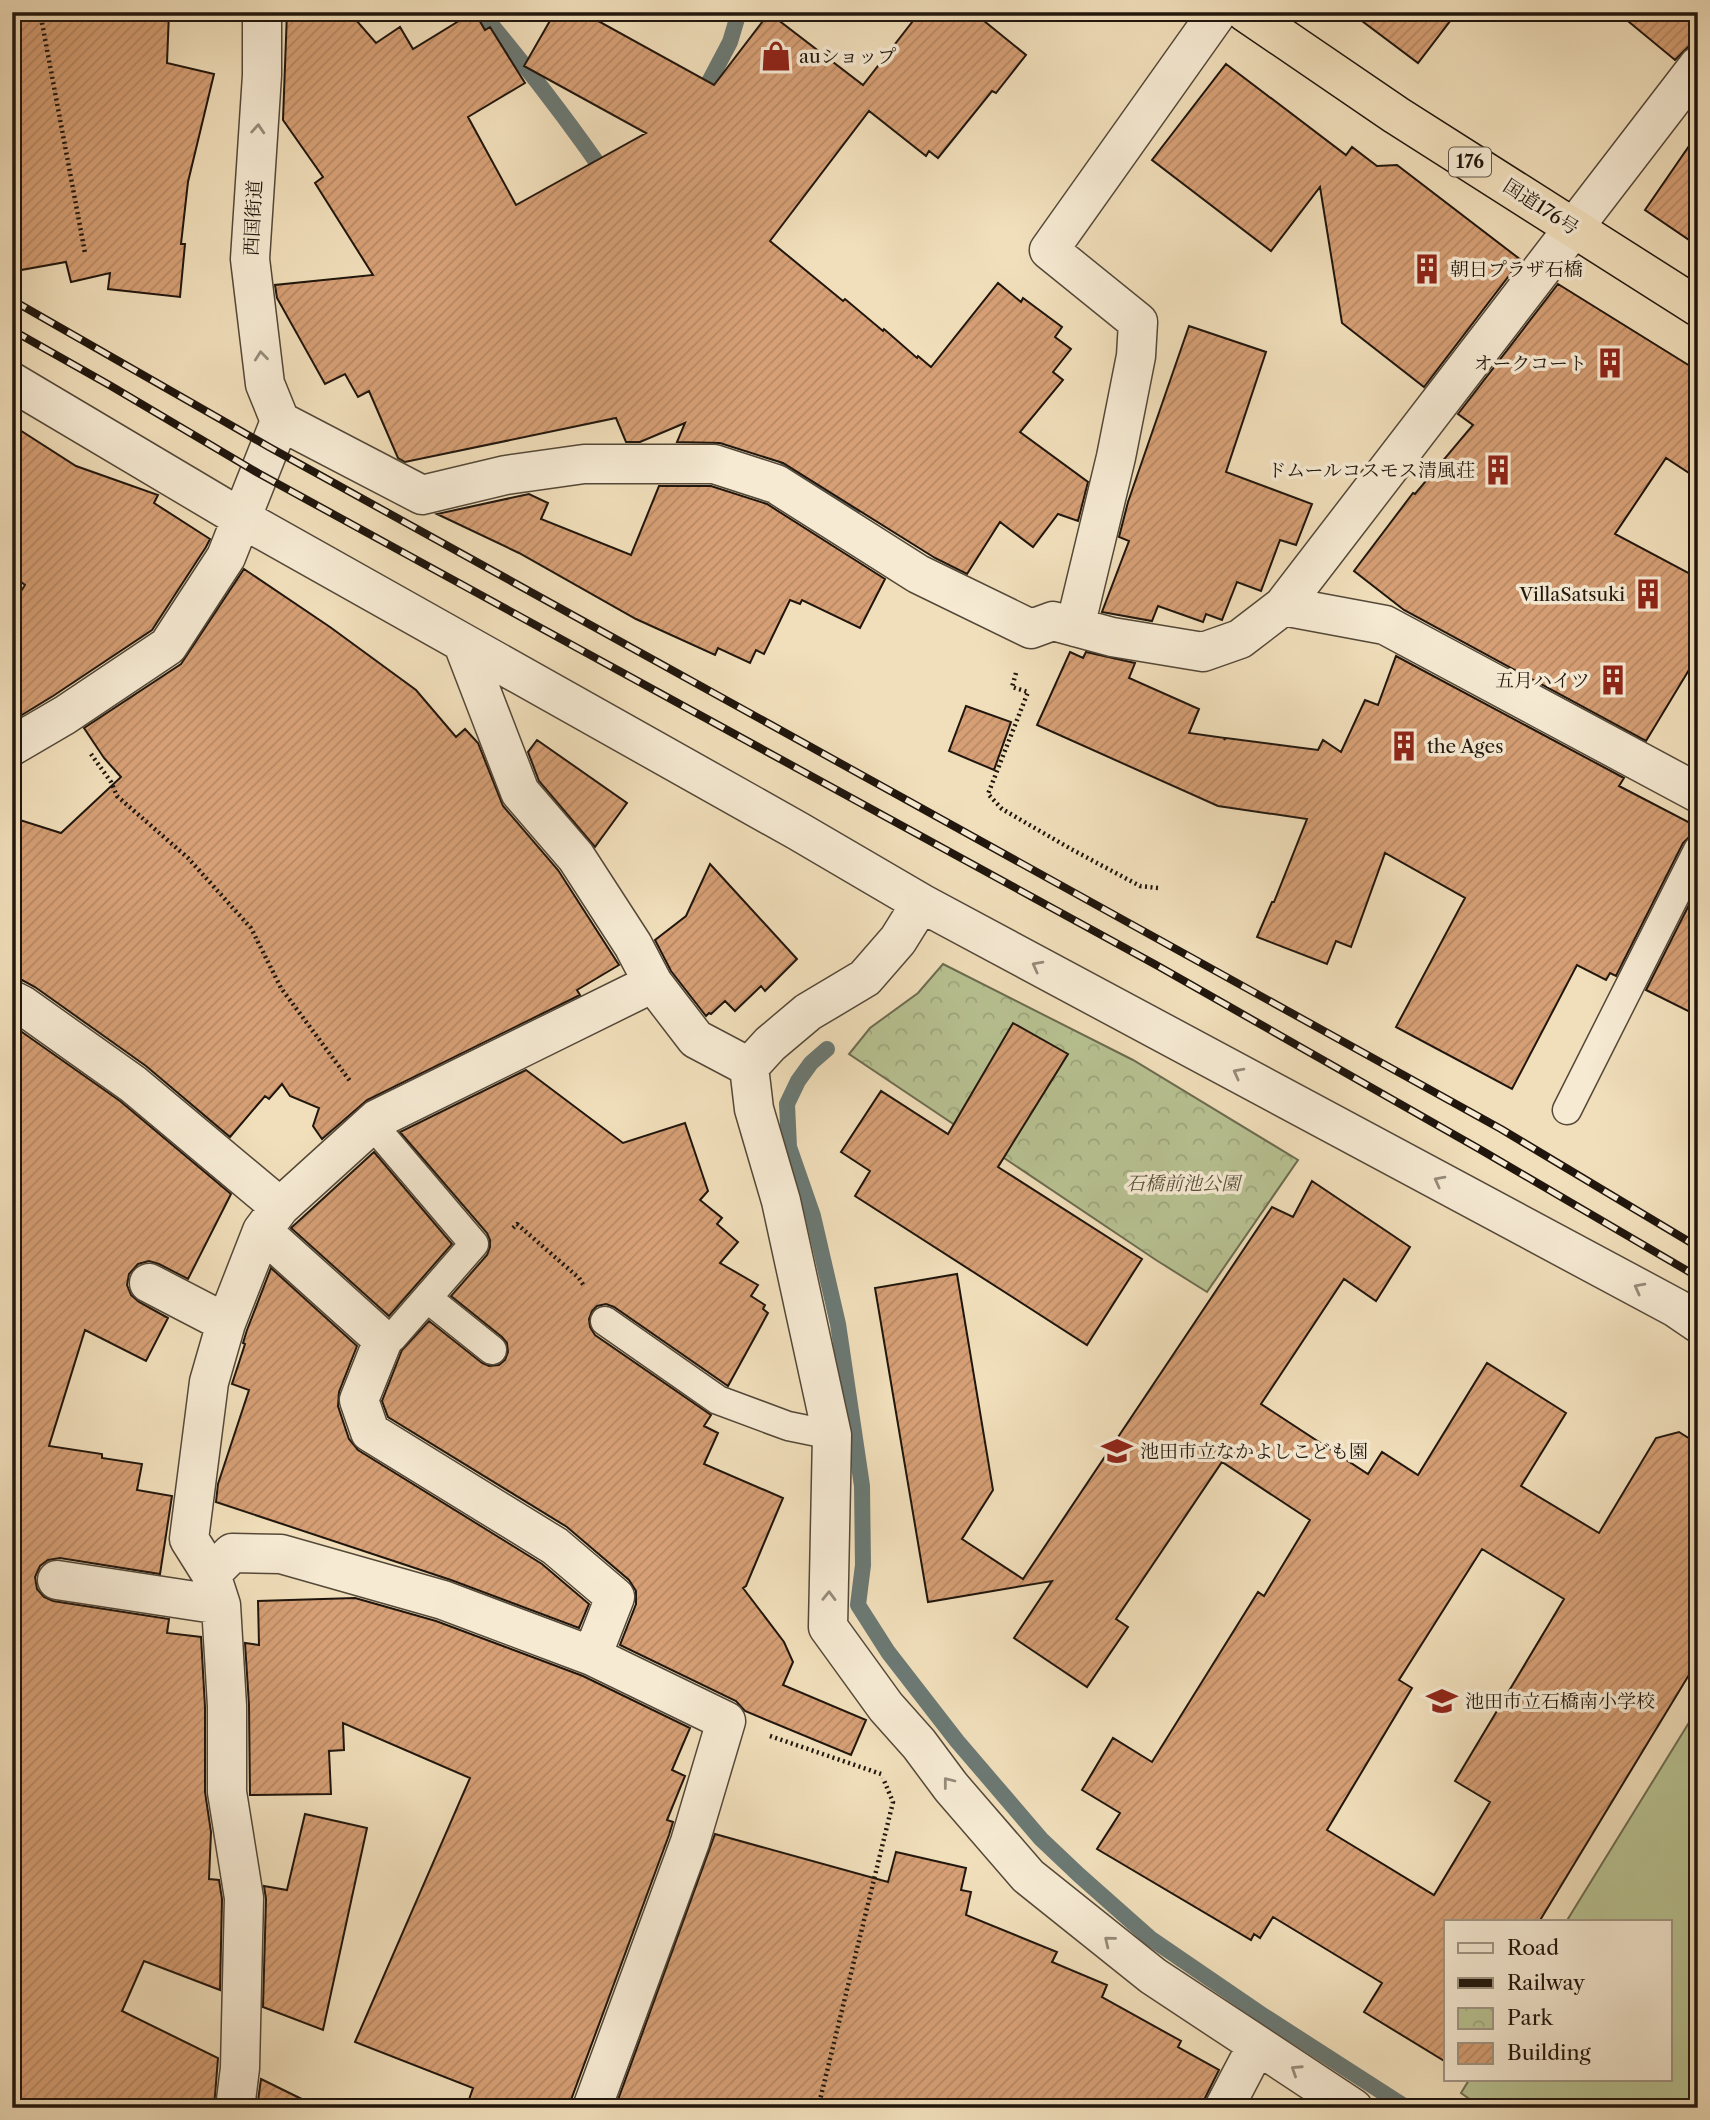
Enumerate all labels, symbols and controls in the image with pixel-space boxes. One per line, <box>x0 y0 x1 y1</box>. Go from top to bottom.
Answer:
shop icon: auショップ <box>759 39 793 73</box>
place label: auショップ <box>799 45 896 68</box>
one-way arrow <box>251 124 266 135</box>
road number: 176 <box>1449 148 1491 176</box>
street label: 国道176号 <box>1499 174 1583 240</box>
street label: 西国街道 <box>240 179 266 257</box>
building icon: 朝日プラザ石橋 <box>1410 252 1444 286</box>
place label: 朝日プラザ石橋 <box>1450 258 1583 281</box>
building icon: オークコート <box>1593 346 1627 380</box>
one-way arrow <box>254 350 269 362</box>
place label: オークコート <box>1473 352 1587 375</box>
building icon: ドムールコスモス清風荘 <box>1481 453 1515 487</box>
place label: ドムールコスモス清風荘 <box>1267 459 1475 482</box>
building icon: VillaSatsuki <box>1631 577 1665 611</box>
place label: VillaSatsuki <box>1518 583 1625 606</box>
building icon: 五月ハイツ <box>1596 663 1630 697</box>
place label: 五月ハイツ <box>1495 669 1590 692</box>
building icon: the Ages <box>1387 729 1421 763</box>
place label: the Ages <box>1427 735 1503 758</box>
one-way arrow <box>1032 961 1045 974</box>
one-way arrow <box>1233 1068 1245 1082</box>
park label: 石橋前池公園 <box>1126 1172 1243 1195</box>
one-way arrow <box>1433 1176 1446 1189</box>
one-way arrow <box>1634 1283 1646 1296</box>
school or university icon: 池田市立なかよしこども園 <box>1100 1434 1134 1468</box>
place label: 池田市立なかよしこども園 <box>1140 1440 1368 1463</box>
one-way arrow <box>821 1590 836 1601</box>
school or university icon: 池田市立石橋南小学校 <box>1425 1684 1459 1718</box>
place label: 池田市立石橋南小学校 <box>1465 1690 1655 1713</box>
one-way arrow <box>943 1777 956 1790</box>
legend <box>1444 1920 1672 2082</box>
text: Road <box>1507 1935 1559 1960</box>
one-way arrow <box>1105 1937 1117 1950</box>
text: Railway <box>1507 1970 1585 1995</box>
text: Park <box>1507 2005 1553 2030</box>
text: Building <box>1507 2040 1592 2065</box>
one-way arrow <box>1291 2066 1304 2079</box>

